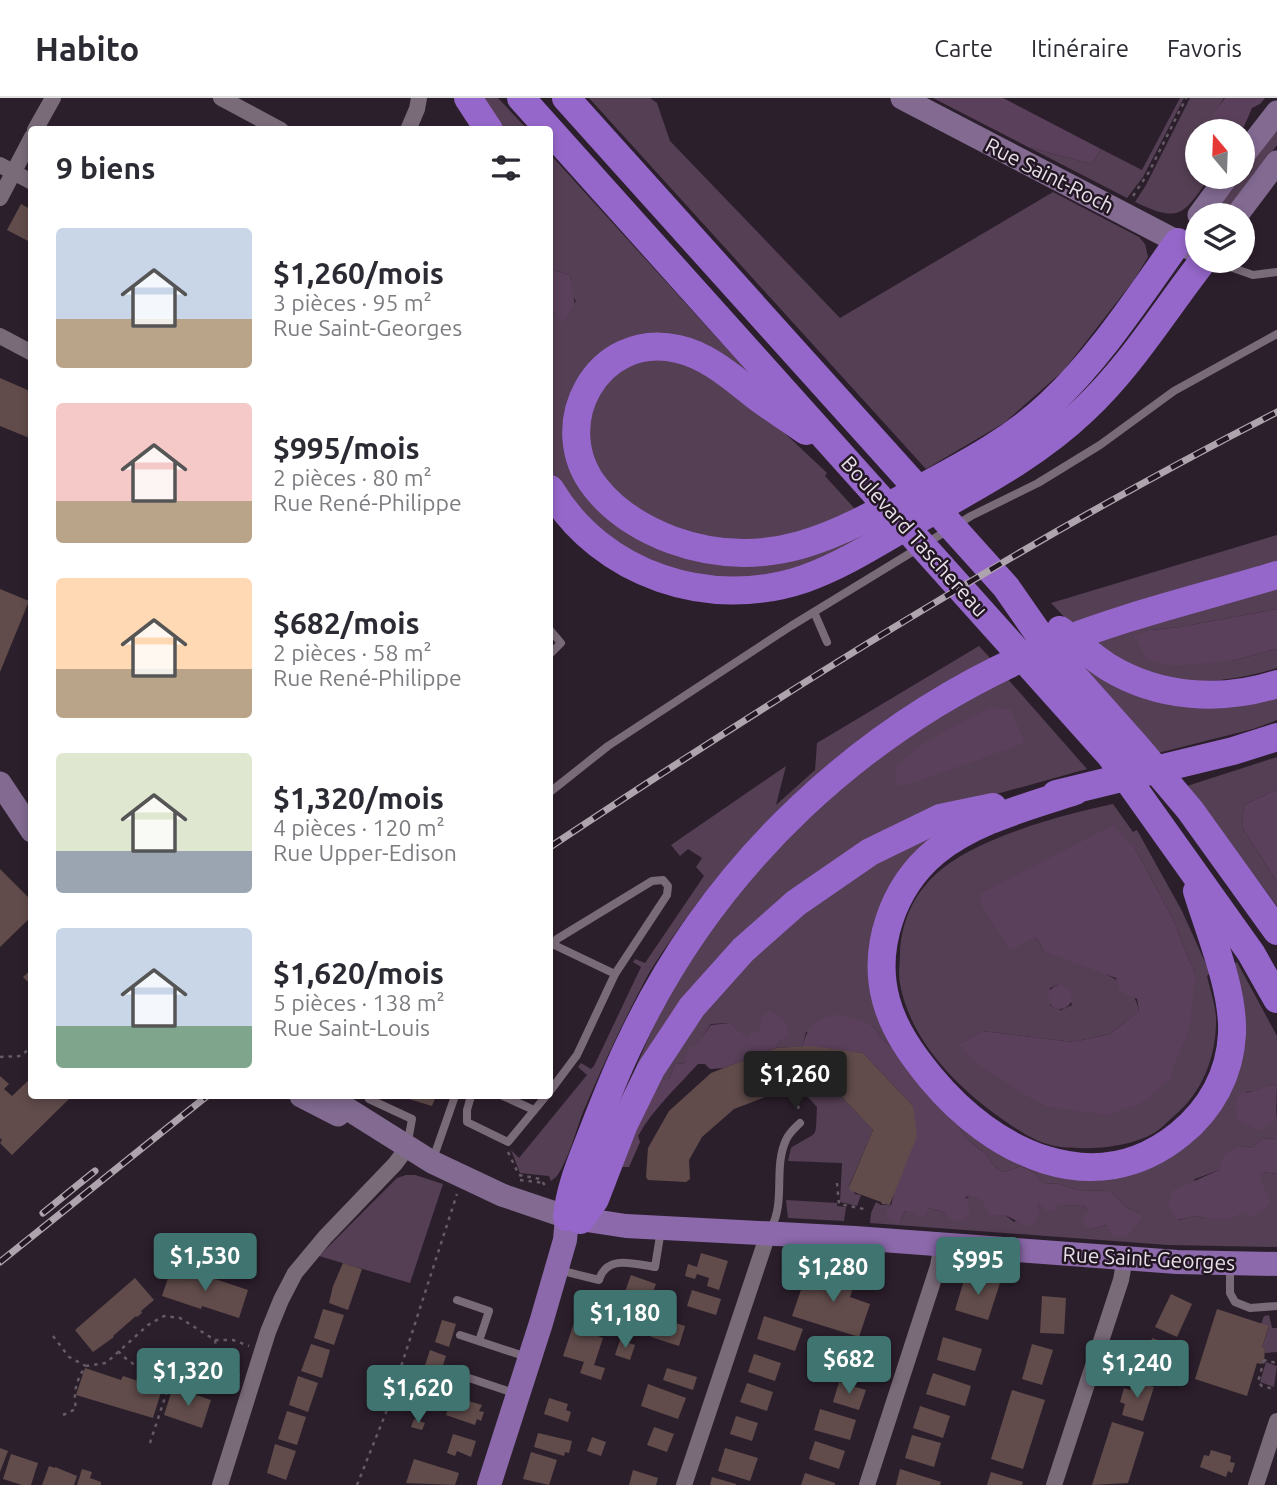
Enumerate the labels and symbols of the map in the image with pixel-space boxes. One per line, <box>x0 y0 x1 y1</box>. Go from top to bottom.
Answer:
north arrow <box>1185 119 1255 189</box>
street label: Rue Saint-Roch <box>982 132 1118 218</box>
street label: Boulevard Taschereau <box>837 451 993 621</box>
pin: $1,260 <box>738 1052 852 1111</box>
pin: $1,530 <box>148 1234 262 1293</box>
pin: $995 <box>937 1238 1019 1297</box>
street label: Rue Saint-Georges <box>1062 1241 1236 1275</box>
pin: $1,280 <box>776 1244 890 1304</box>
pin: $1,180 <box>568 1290 682 1350</box>
pin: $682 <box>808 1336 890 1396</box>
pin: $1,240 <box>1080 1340 1194 1400</box>
pin: $1,320 <box>131 1348 245 1408</box>
pin: $1,620 <box>361 1366 475 1425</box>

